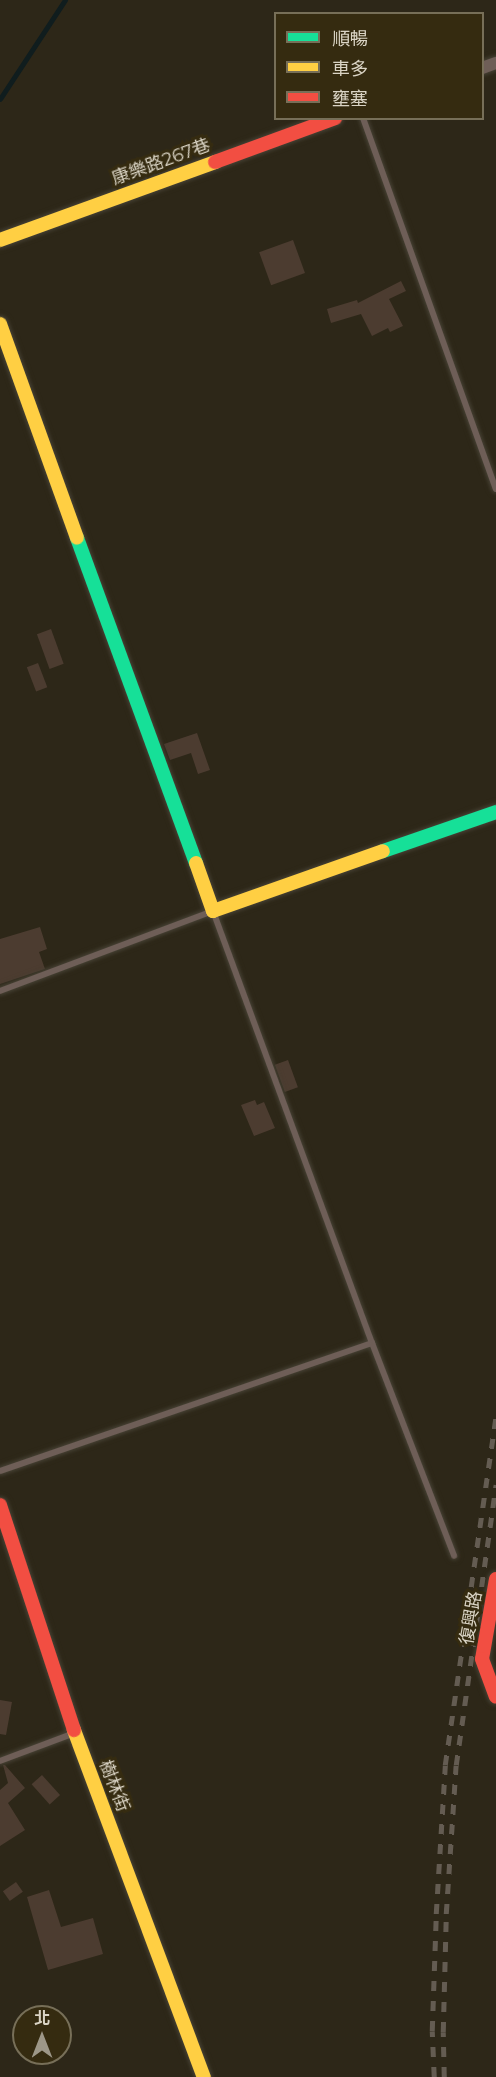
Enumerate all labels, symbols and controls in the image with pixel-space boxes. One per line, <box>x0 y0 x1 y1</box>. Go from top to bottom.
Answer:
legend <box>274 12 484 120</box>
text: 順暢 <box>332 28 368 50</box>
text: 車多 <box>332 58 368 80</box>
text: 壅塞 <box>332 88 368 110</box>
street label: 康樂路267巷 <box>109 134 213 190</box>
street label: 復興路 <box>456 1590 486 1646</box>
street label: 樹林街 <box>94 1757 134 1815</box>
north arrow <box>12 2005 72 2065</box>
text: 北 <box>34 2009 50 2028</box>

